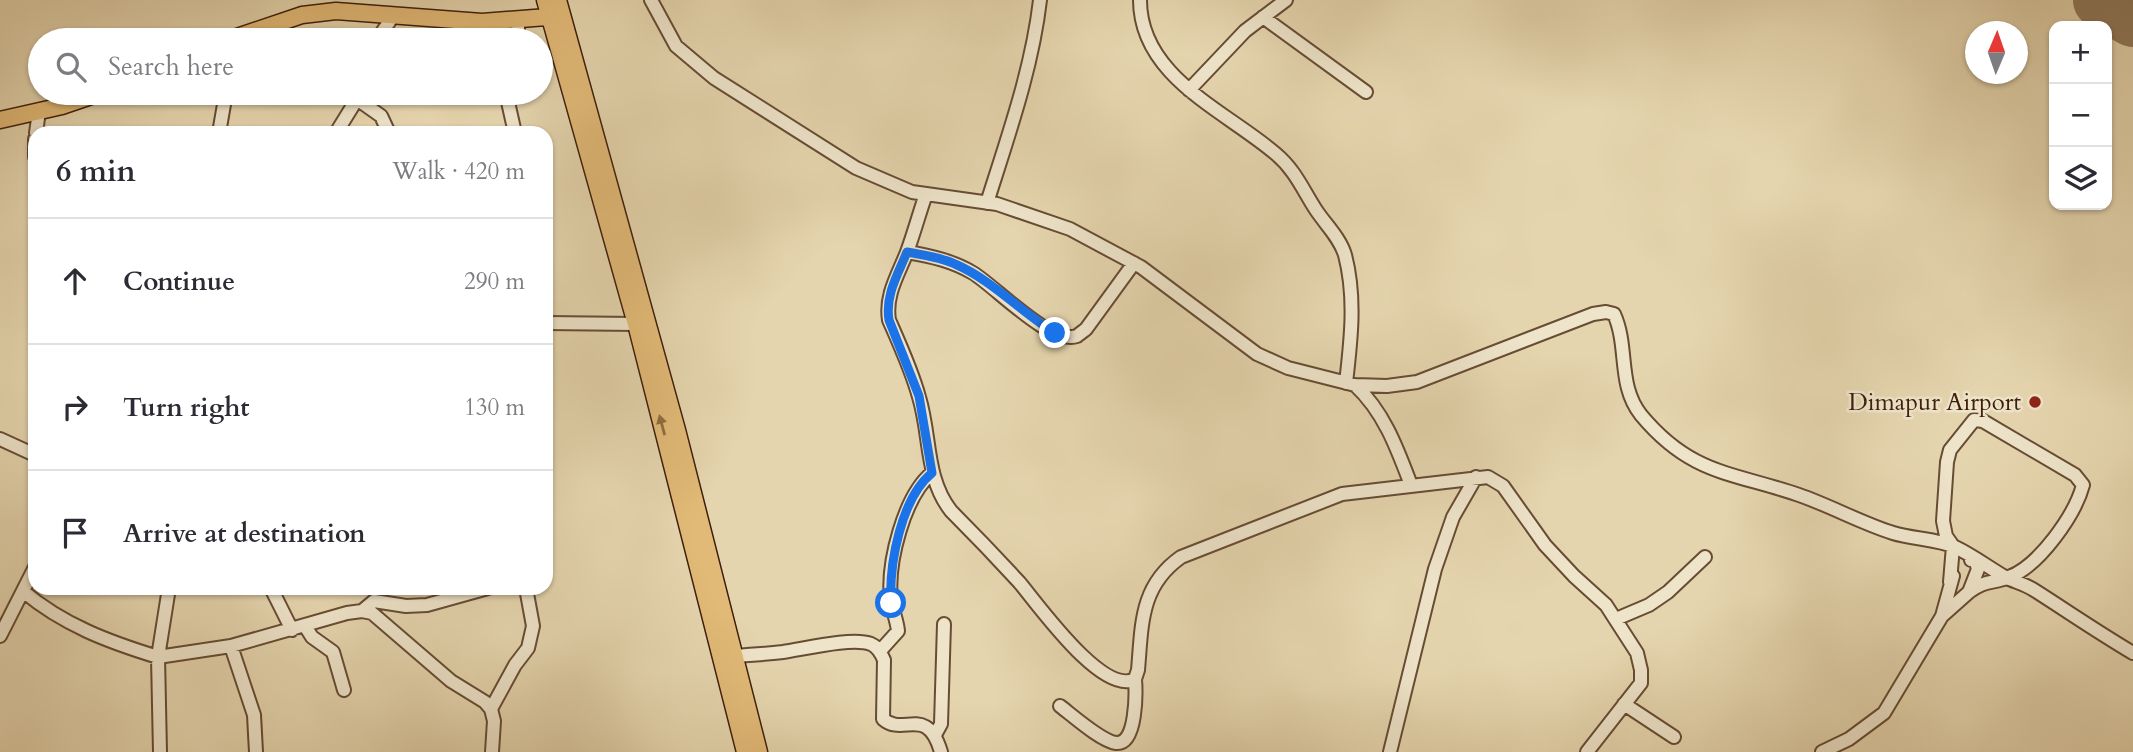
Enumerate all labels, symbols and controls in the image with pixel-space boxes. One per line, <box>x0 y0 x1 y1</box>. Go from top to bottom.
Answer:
north arrow <box>1965 21 2028 84</box>
map controls <box>2049 21 2112 210</box>
button: + <box>2049 21 2112 84</box>
search box <box>28 28 553 105</box>
icon: search <box>52 48 90 86</box>
text: Search here <box>108 49 234 84</box>
button: − <box>2049 84 2112 147</box>
button: layers <box>2049 147 2112 210</box>
text: 6 min <box>56 151 136 192</box>
text: Walk · 420 m <box>392 156 525 187</box>
icon: ahead <box>56 262 94 300</box>
text: Continue <box>123 264 235 299</box>
text: 290 m <box>464 266 525 297</box>
route end <box>1039 317 1070 348</box>
place label: Dimapur Airport <box>1848 386 2021 419</box>
icon: right <box>56 388 94 426</box>
text: Turn right <box>123 390 250 425</box>
text: 130 m <box>464 392 525 423</box>
marker: Dimapur Airport <box>2027 394 2043 410</box>
one-way arrow <box>656 414 667 436</box>
icon: arrive <box>56 514 94 552</box>
text: Arrive at destination <box>123 516 366 551</box>
route start <box>875 587 906 618</box>

